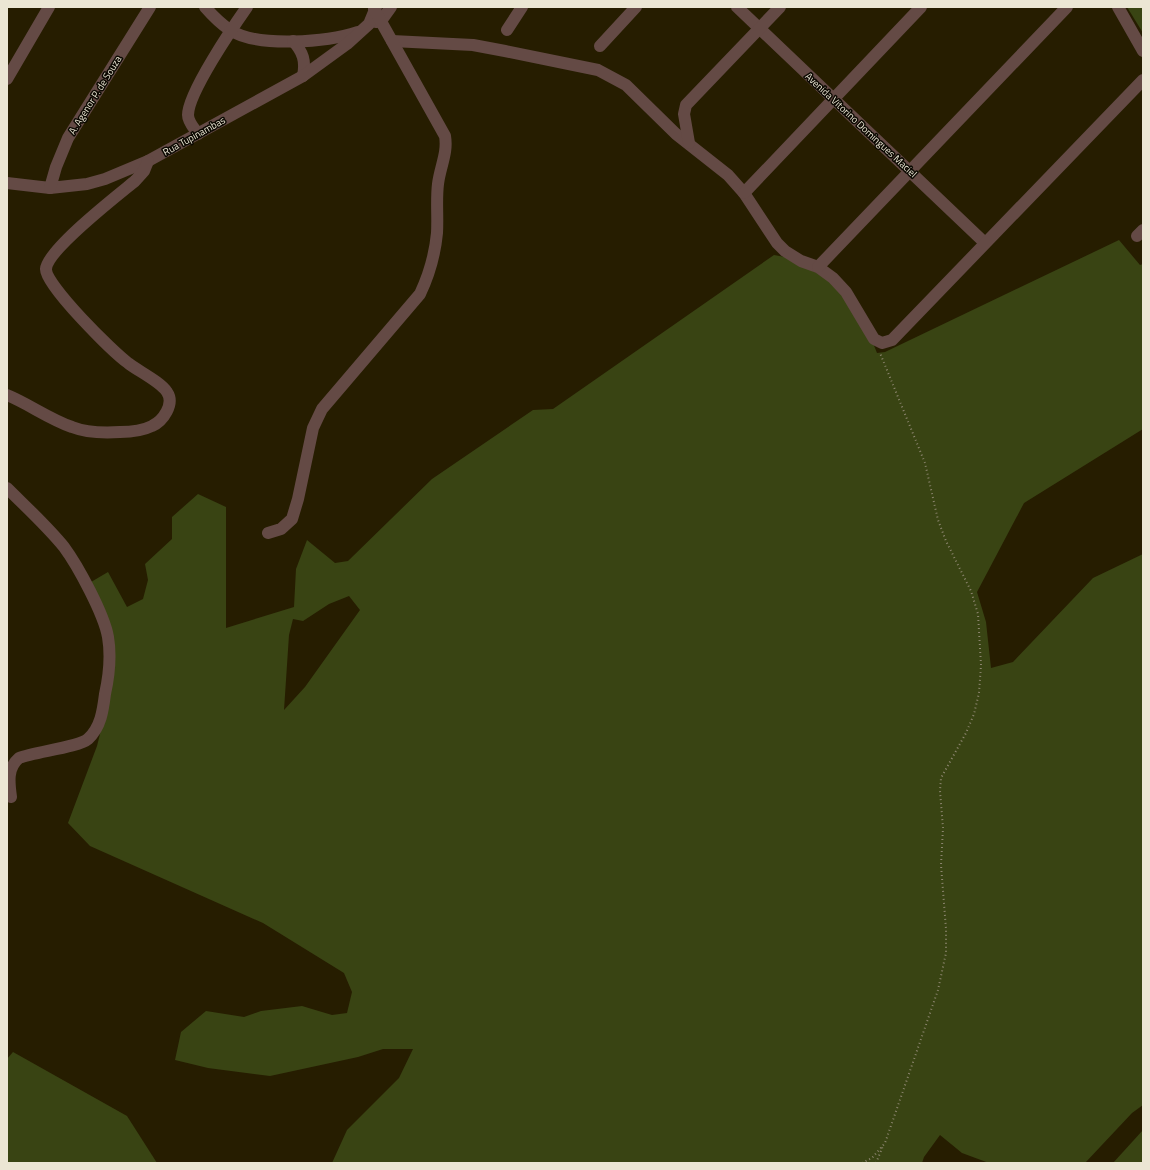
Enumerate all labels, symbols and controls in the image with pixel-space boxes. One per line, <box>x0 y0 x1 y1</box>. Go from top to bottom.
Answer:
street label: A. Agenor P. de Souza <box>65 53 125 137</box>
street label: Avenida Vitorino Domingues Maciel <box>802 69 920 181</box>
street label: Rua Tupinambas <box>160 112 228 159</box>

